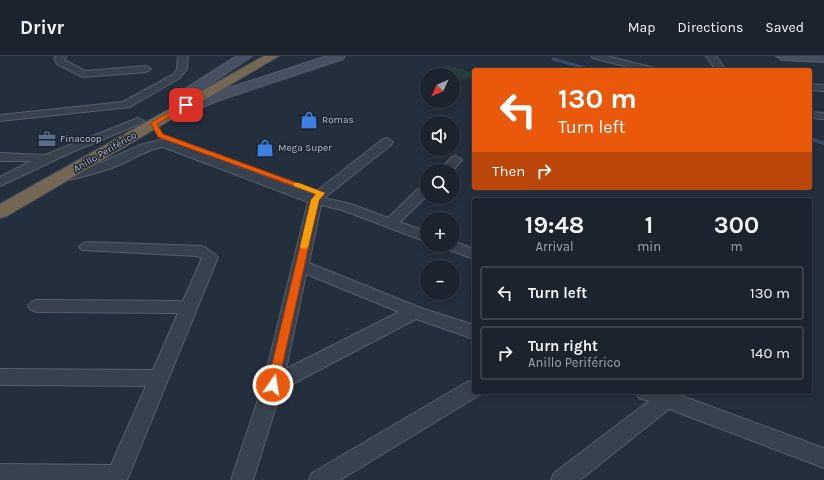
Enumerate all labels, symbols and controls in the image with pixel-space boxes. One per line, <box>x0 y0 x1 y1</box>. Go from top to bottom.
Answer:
text: Drivr <box>20 17 64 39</box>
text: Map <box>628 19 656 36</box>
text: Directions <box>678 19 743 36</box>
text: Saved <box>765 19 804 36</box>
north arrow <box>420 68 460 108</box>
map controls <box>420 68 460 300</box>
text: 130 m <box>558 82 637 115</box>
icon: left <box>492 84 544 136</box>
pin <box>169 88 203 122</box>
icon: arrive <box>175 94 197 116</box>
shop icon: Romas <box>299 110 319 130</box>
place label: Romas <box>322 114 354 126</box>
button: sound <box>420 116 460 156</box>
text: Turn left <box>558 116 626 138</box>
office icon: Finacoop <box>37 129 57 149</box>
street label: Anillo Periférico <box>71 129 139 175</box>
place label: Finacoop <box>60 133 102 145</box>
shop icon: Mega Super <box>255 138 275 158</box>
place label: Mega Super <box>278 142 332 154</box>
icon: right <box>533 160 555 182</box>
text: Then <box>492 162 525 180</box>
button: search <box>420 164 460 204</box>
text: 19:48 <box>525 211 584 239</box>
text: 1 <box>645 211 653 239</box>
text: 300 <box>714 211 759 239</box>
button: + <box>420 212 460 252</box>
text: Arrival <box>536 239 574 254</box>
text: min <box>637 239 661 254</box>
text: m <box>730 239 743 254</box>
button: − <box>420 260 460 300</box>
icon: left <box>494 282 516 304</box>
text: Turn left <box>528 284 587 302</box>
text: 130 m <box>750 284 790 302</box>
text: Turn right <box>528 337 598 355</box>
icon: right <box>494 342 516 364</box>
text: 140 m <box>750 344 790 362</box>
text: Anillo Periférico <box>528 355 621 370</box>
position arrow <box>252 364 294 406</box>

